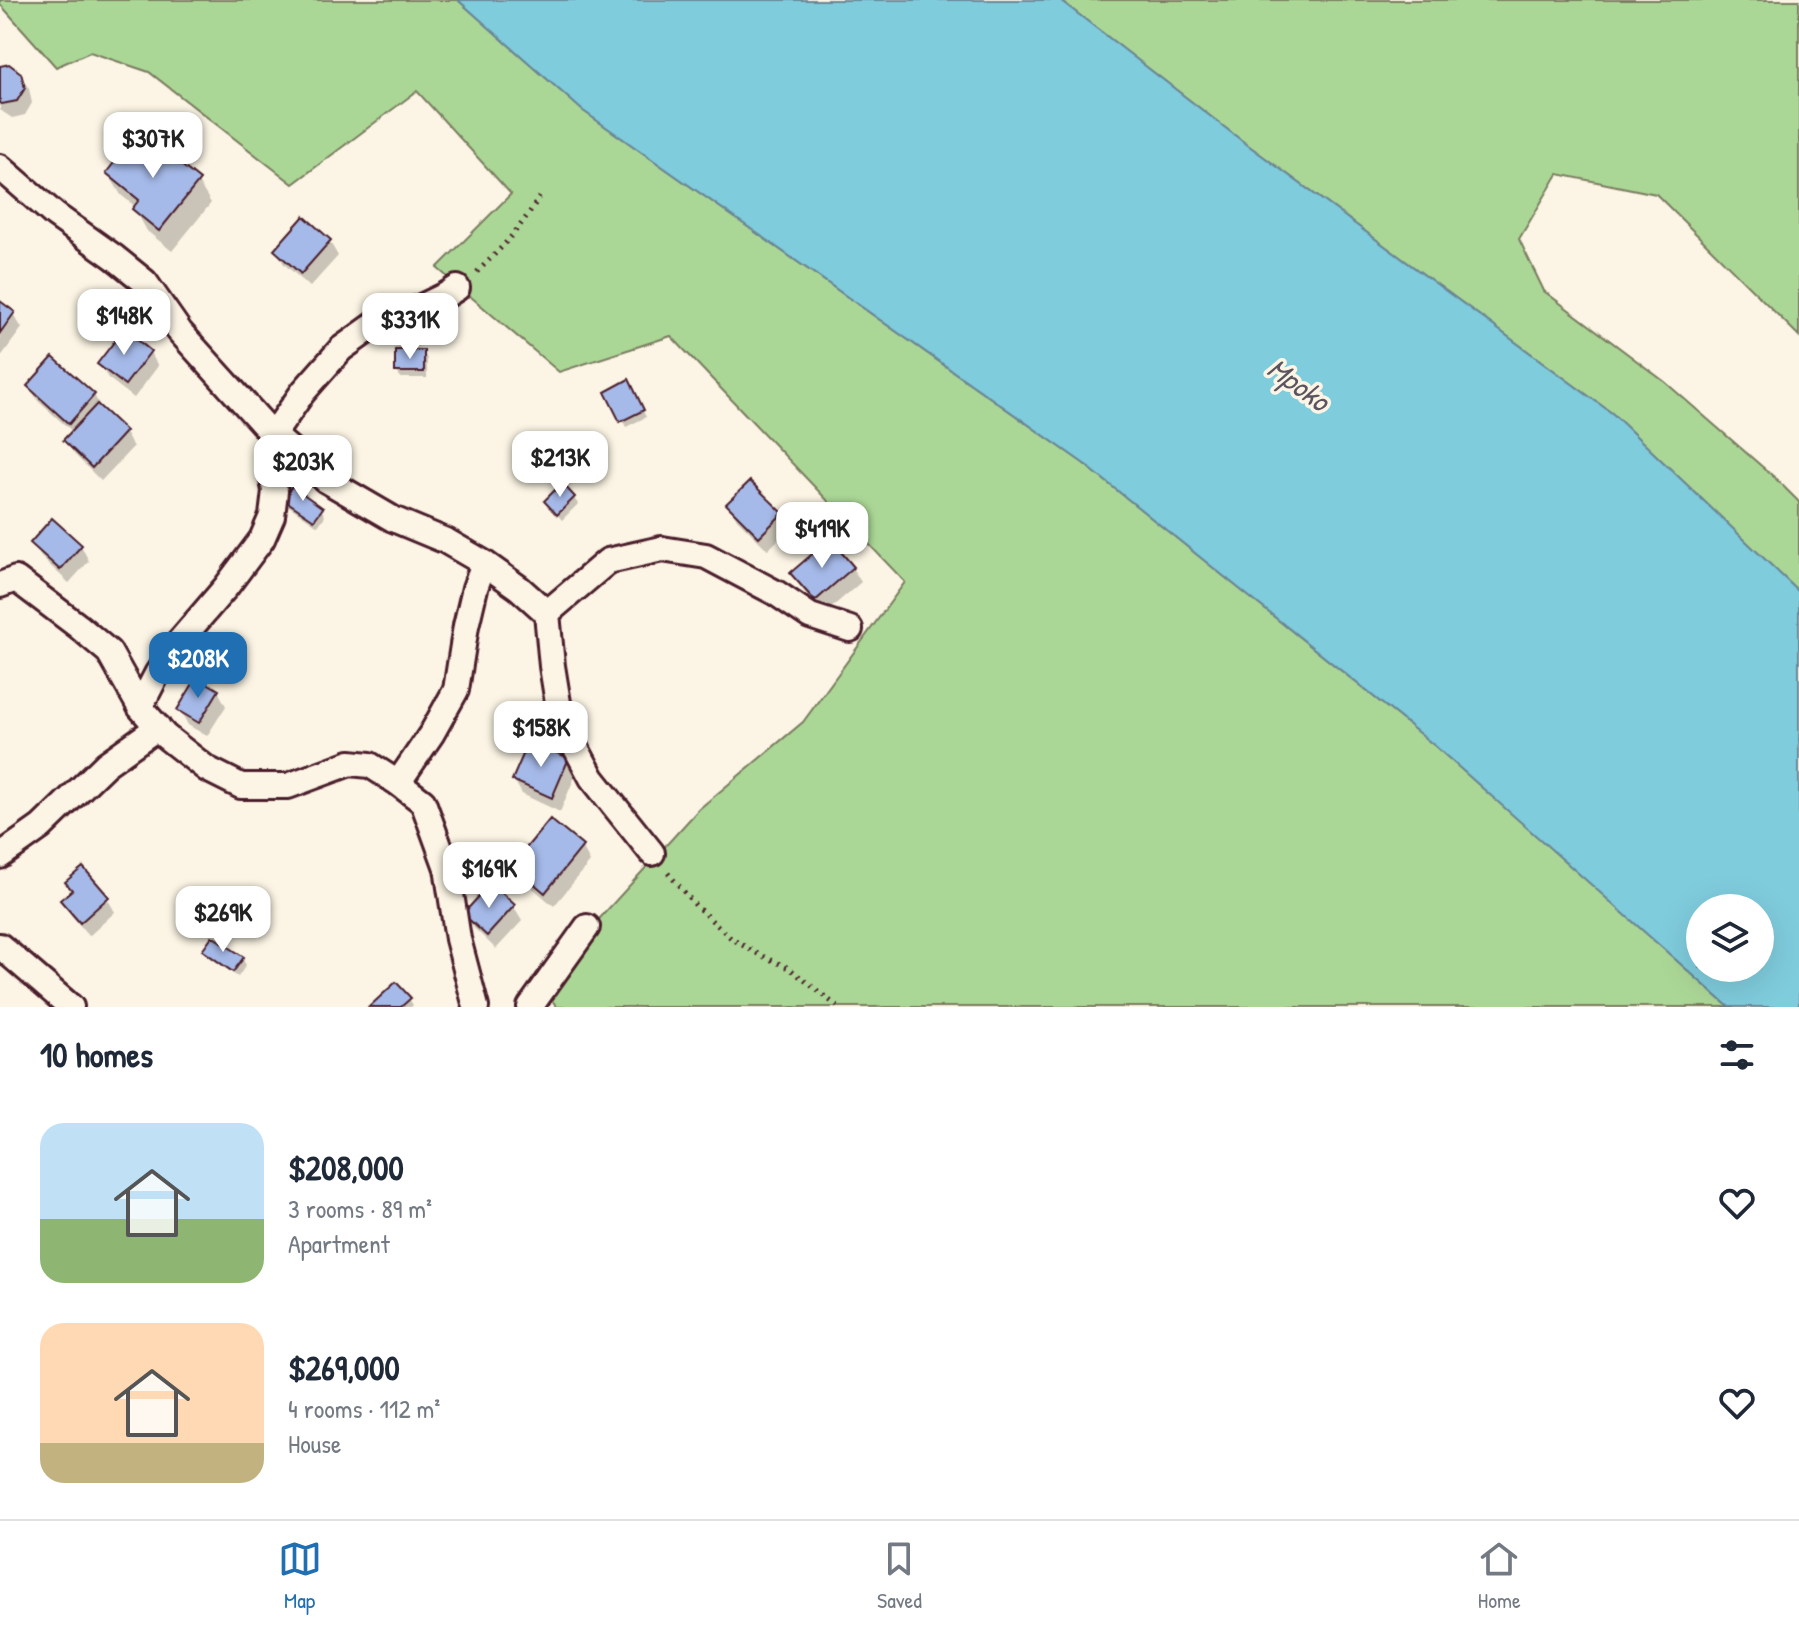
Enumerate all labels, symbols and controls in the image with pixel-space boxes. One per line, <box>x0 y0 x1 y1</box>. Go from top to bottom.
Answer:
pin: $307K <box>97 112 209 180</box>
text: $307K <box>122 120 184 155</box>
pin: $148K <box>68 289 180 357</box>
pin: $331K <box>354 293 466 361</box>
text: $148K <box>95 297 153 332</box>
text: $331K <box>380 301 440 336</box>
water label: Mpoko <box>1259 348 1340 422</box>
pin: $213K <box>504 431 616 499</box>
pin: $203K <box>247 435 359 503</box>
text: $213K <box>530 439 590 474</box>
text: $203K <box>272 443 334 478</box>
pin: $419K <box>766 502 878 570</box>
text: $419K <box>794 510 850 545</box>
pin: $208K <box>142 632 254 700</box>
text: $208K <box>167 640 229 675</box>
pin: $158K <box>485 701 597 769</box>
text: $158K <box>512 709 570 744</box>
pin: $169K <box>433 842 545 910</box>
text: $169K <box>461 850 517 885</box>
pin: $269K <box>167 886 279 954</box>
text: $269K <box>194 894 252 929</box>
map controls <box>1686 894 1774 982</box>
button: layers <box>1686 894 1774 982</box>
text: 10 homes <box>40 1032 153 1078</box>
icon: filters <box>1715 1033 1759 1077</box>
text: $208,000 <box>288 1145 404 1191</box>
icon: home <box>104 1155 200 1251</box>
icon: heart <box>1715 1181 1759 1225</box>
text: 3 rooms · 89 m² <box>288 1191 432 1226</box>
text: Apartment <box>288 1226 390 1261</box>
text: $269,000 <box>288 1345 400 1391</box>
icon: home <box>104 1355 200 1451</box>
icon: heart <box>1715 1381 1759 1425</box>
text: 4 rooms · 112 m² <box>288 1391 440 1426</box>
text: House <box>288 1426 341 1461</box>
tab: Map <box>278 1537 322 1615</box>
tab: Saved <box>877 1537 922 1615</box>
tab: Home <box>1477 1537 1521 1615</box>

